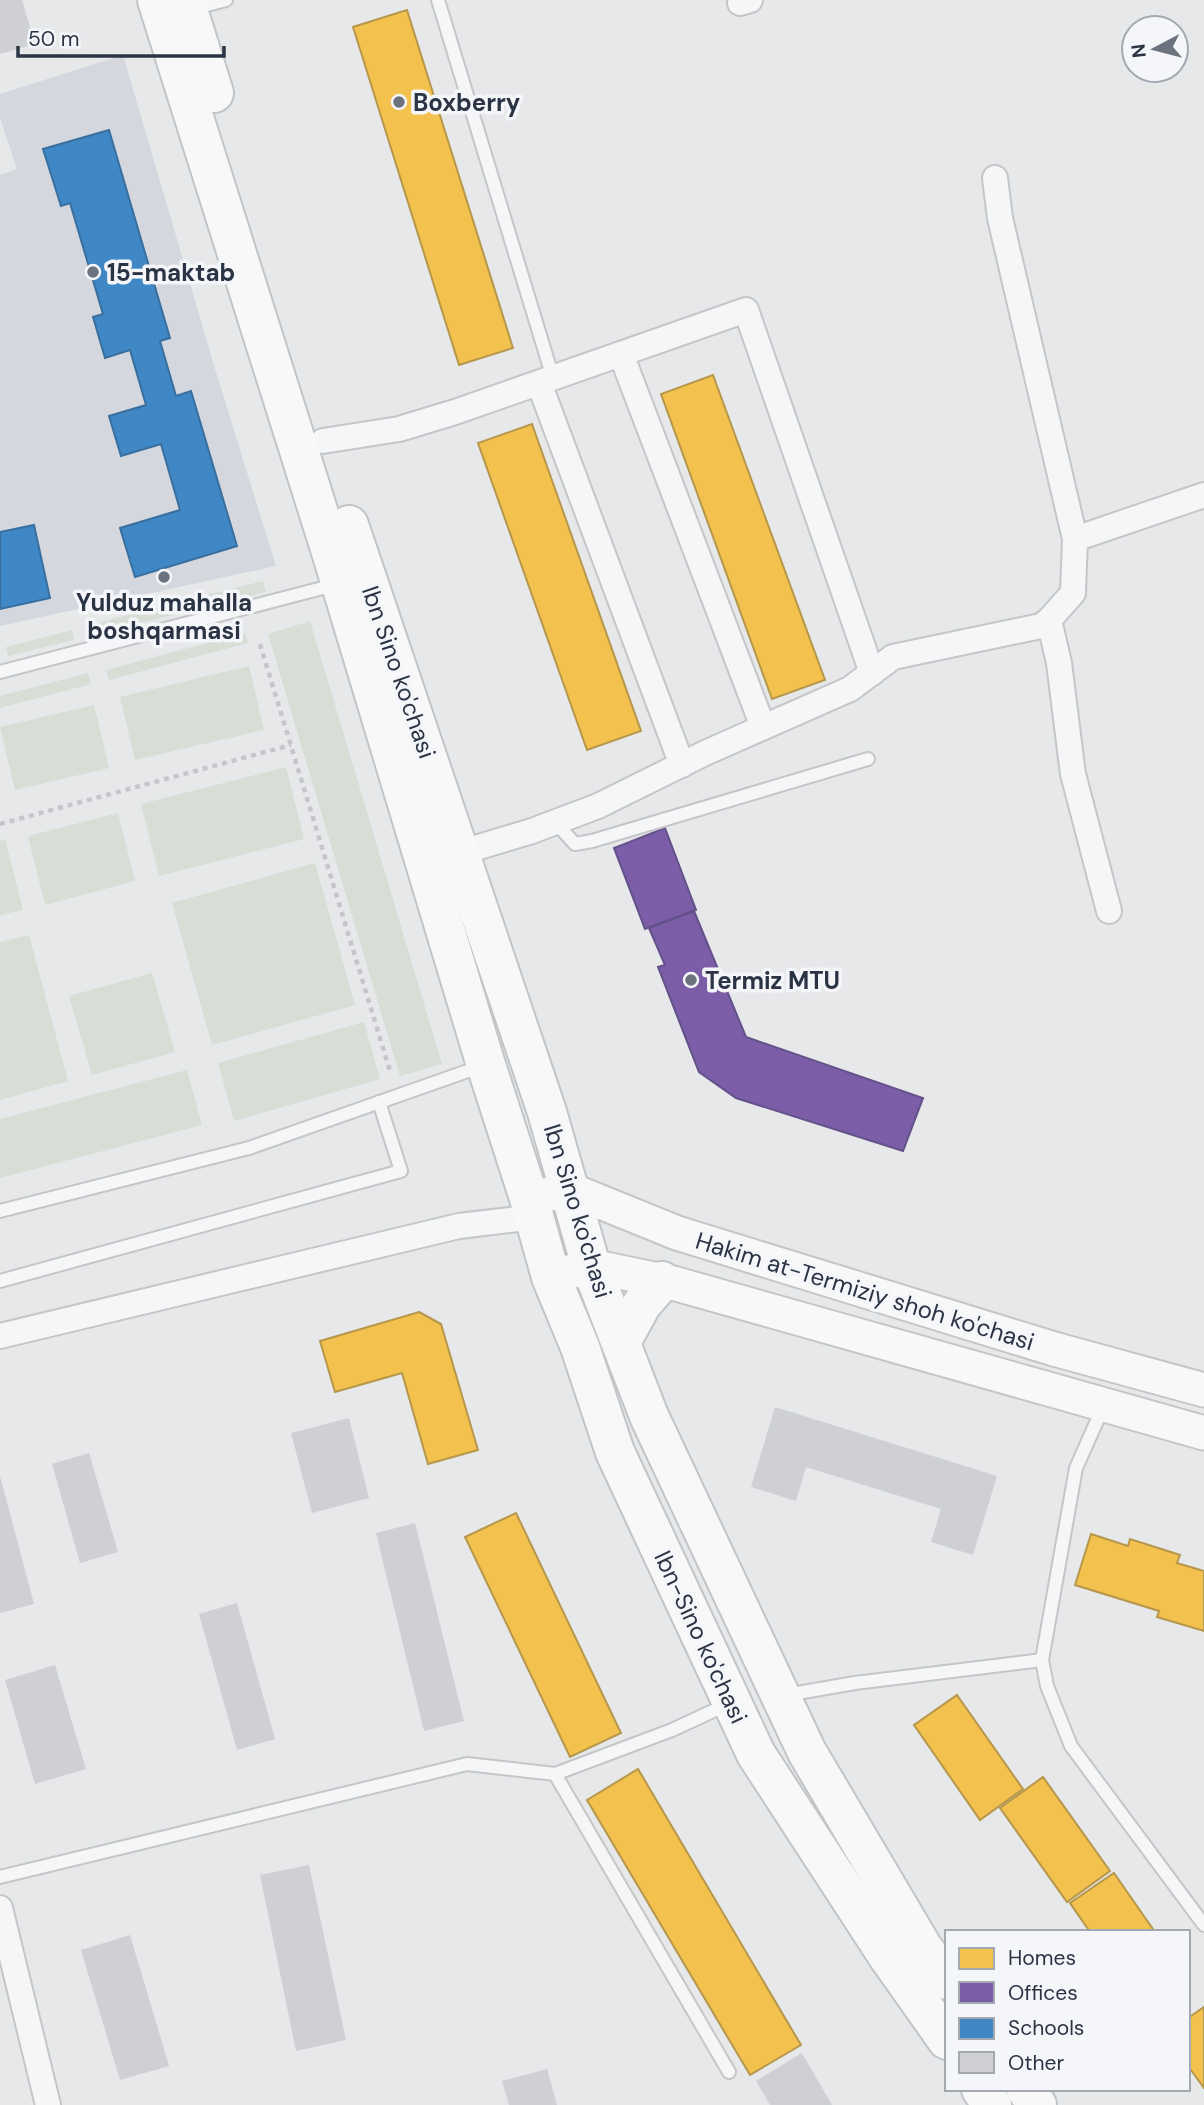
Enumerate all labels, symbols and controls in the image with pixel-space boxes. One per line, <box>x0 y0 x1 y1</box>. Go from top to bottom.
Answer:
scale bar <box>18 14 224 58</box>
north arrow <box>1120 14 1190 84</box>
text: 50 m <box>28 25 79 53</box>
text: N <box>1125 43 1152 59</box>
place label: Boxberry <box>413 87 521 118</box>
marker: Boxberry <box>391 94 407 110</box>
place label: 15-maktab <box>107 257 235 288</box>
marker: 15-maktab <box>85 264 101 280</box>
marker: Yulduz mahalla boshqarmasi <box>156 569 172 585</box>
street label: Ibn Sino ko'chasi <box>355 582 443 762</box>
place label: Yulduz mahalla boshqarmasi <box>76 587 252 646</box>
place label: Termiz MTU <box>705 965 840 996</box>
marker: Termiz MTU <box>683 972 699 988</box>
street label: Ibn Sino ko'chasi <box>537 1120 619 1302</box>
street label: Hakim at-Termiziy shoh ko'chasi <box>692 1225 1038 1357</box>
street label: Ibn-Sino ko'chasi <box>647 1546 755 1728</box>
legend <box>945 1930 1190 2091</box>
text: Homes <box>1008 1944 1076 1972</box>
text: Offices <box>1008 1979 1078 2007</box>
text: Schools <box>1008 2014 1084 2042</box>
text: Other <box>1008 2049 1064 2077</box>

